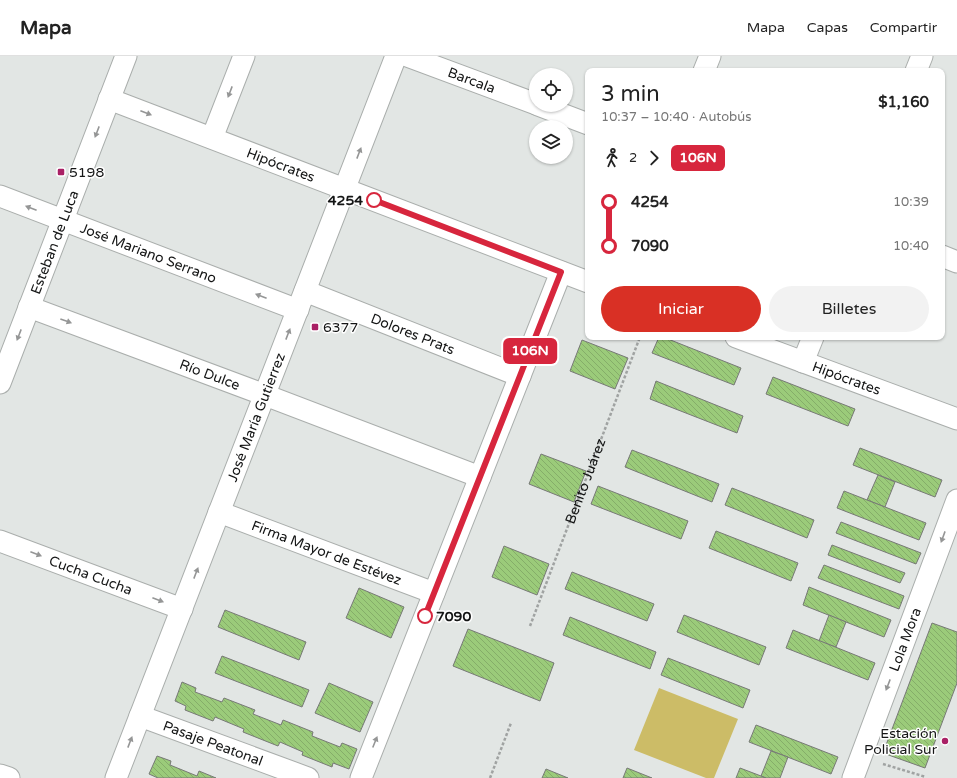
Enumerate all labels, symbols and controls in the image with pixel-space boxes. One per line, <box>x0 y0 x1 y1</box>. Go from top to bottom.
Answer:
text: Mapa <box>20 17 72 39</box>
text: Mapa <box>747 19 785 36</box>
text: Capas <box>807 19 848 36</box>
text: Compartir <box>870 19 937 36</box>
street label: Barcala <box>445 64 498 97</box>
map controls <box>529 68 573 164</box>
button: locate <box>529 68 573 112</box>
text: 3 min <box>601 81 660 107</box>
one-way arrow <box>227 87 233 98</box>
text: $1,160 <box>878 93 929 111</box>
text: 10:37 – 10:40 · Autobús <box>601 109 751 125</box>
one-way arrow <box>140 110 152 116</box>
button: layers <box>529 120 573 164</box>
one-way arrow <box>93 126 99 138</box>
street label: Hipócrates <box>244 144 318 186</box>
one-way arrow <box>356 146 362 158</box>
icon: walk <box>601 147 623 169</box>
icon: forward <box>643 147 665 169</box>
text: 106N <box>679 149 717 166</box>
text: 2 <box>629 150 637 166</box>
place label: 5198 <box>69 164 104 181</box>
marker: 5198 <box>56 167 66 177</box>
street label: Esteban de Luca <box>27 188 82 297</box>
place label: 4254 <box>328 192 363 209</box>
marker: 4254 <box>366 192 382 208</box>
text: 4254 <box>631 193 669 211</box>
text: 10:39 <box>893 194 929 210</box>
one-way arrow <box>25 205 37 211</box>
street label: José Mariano Serrano <box>78 220 219 287</box>
text: 7090 <box>631 237 669 255</box>
text: 10:40 <box>893 238 929 254</box>
button: Iniciar <box>601 286 761 332</box>
button: Billetes <box>769 286 929 332</box>
one-way arrow <box>255 292 267 298</box>
street label: Dolores Prats <box>368 310 457 358</box>
one-way arrow <box>60 318 72 324</box>
place label: 6377 <box>323 319 358 336</box>
marker: 6377 <box>310 322 320 332</box>
one-way arrow <box>286 328 292 340</box>
one-way arrow <box>15 329 21 341</box>
line badge: 106N <box>502 338 558 364</box>
text: 106N <box>511 342 549 359</box>
street label: José María Gutierrez <box>224 351 289 484</box>
street label: Río Dulce <box>177 356 242 394</box>
street label: Hipócrates <box>810 358 883 399</box>
street label: Benito Juárez <box>562 436 610 526</box>
street label: Firma Mayor de Estévez <box>249 517 404 589</box>
one-way arrow <box>940 531 946 543</box>
one-way arrow <box>31 552 43 558</box>
street label: Cucha Cucha <box>47 552 135 599</box>
one-way arrow <box>193 566 199 578</box>
one-way arrow <box>153 598 165 604</box>
street label: Lola Mora <box>886 605 925 674</box>
marker: 7090 <box>417 608 433 624</box>
place label: 7090 <box>436 608 471 625</box>
one-way arrow <box>885 679 891 691</box>
street label: Pasaje Peatonal <box>161 717 265 770</box>
place label: Estación Policial Sur <box>864 725 938 758</box>
one-way arrow <box>128 735 134 747</box>
one-way arrow <box>372 736 378 747</box>
marker: Estación Policial Sur <box>940 736 950 746</box>

